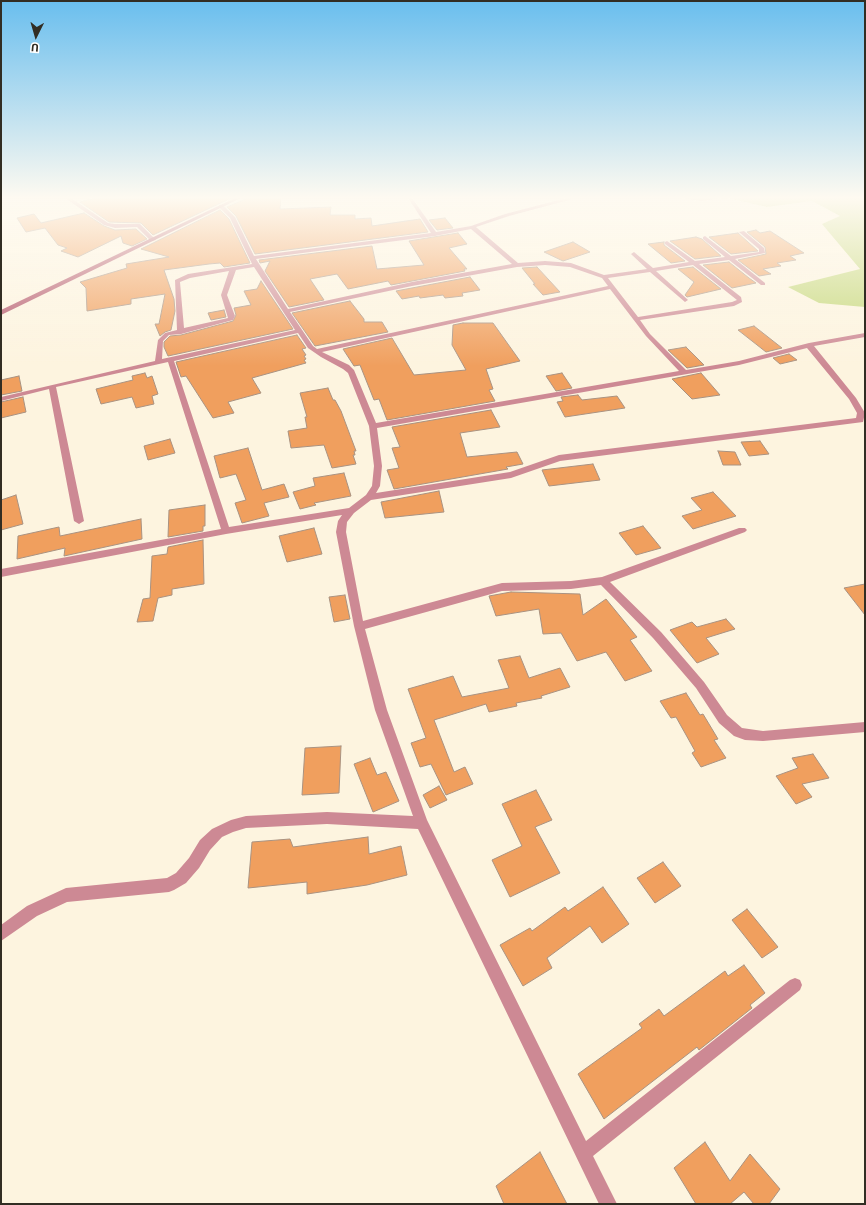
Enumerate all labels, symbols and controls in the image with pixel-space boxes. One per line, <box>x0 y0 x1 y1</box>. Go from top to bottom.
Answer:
north arrow <box>16 16 56 56</box>
text: U <box>31 42 39 55</box>

